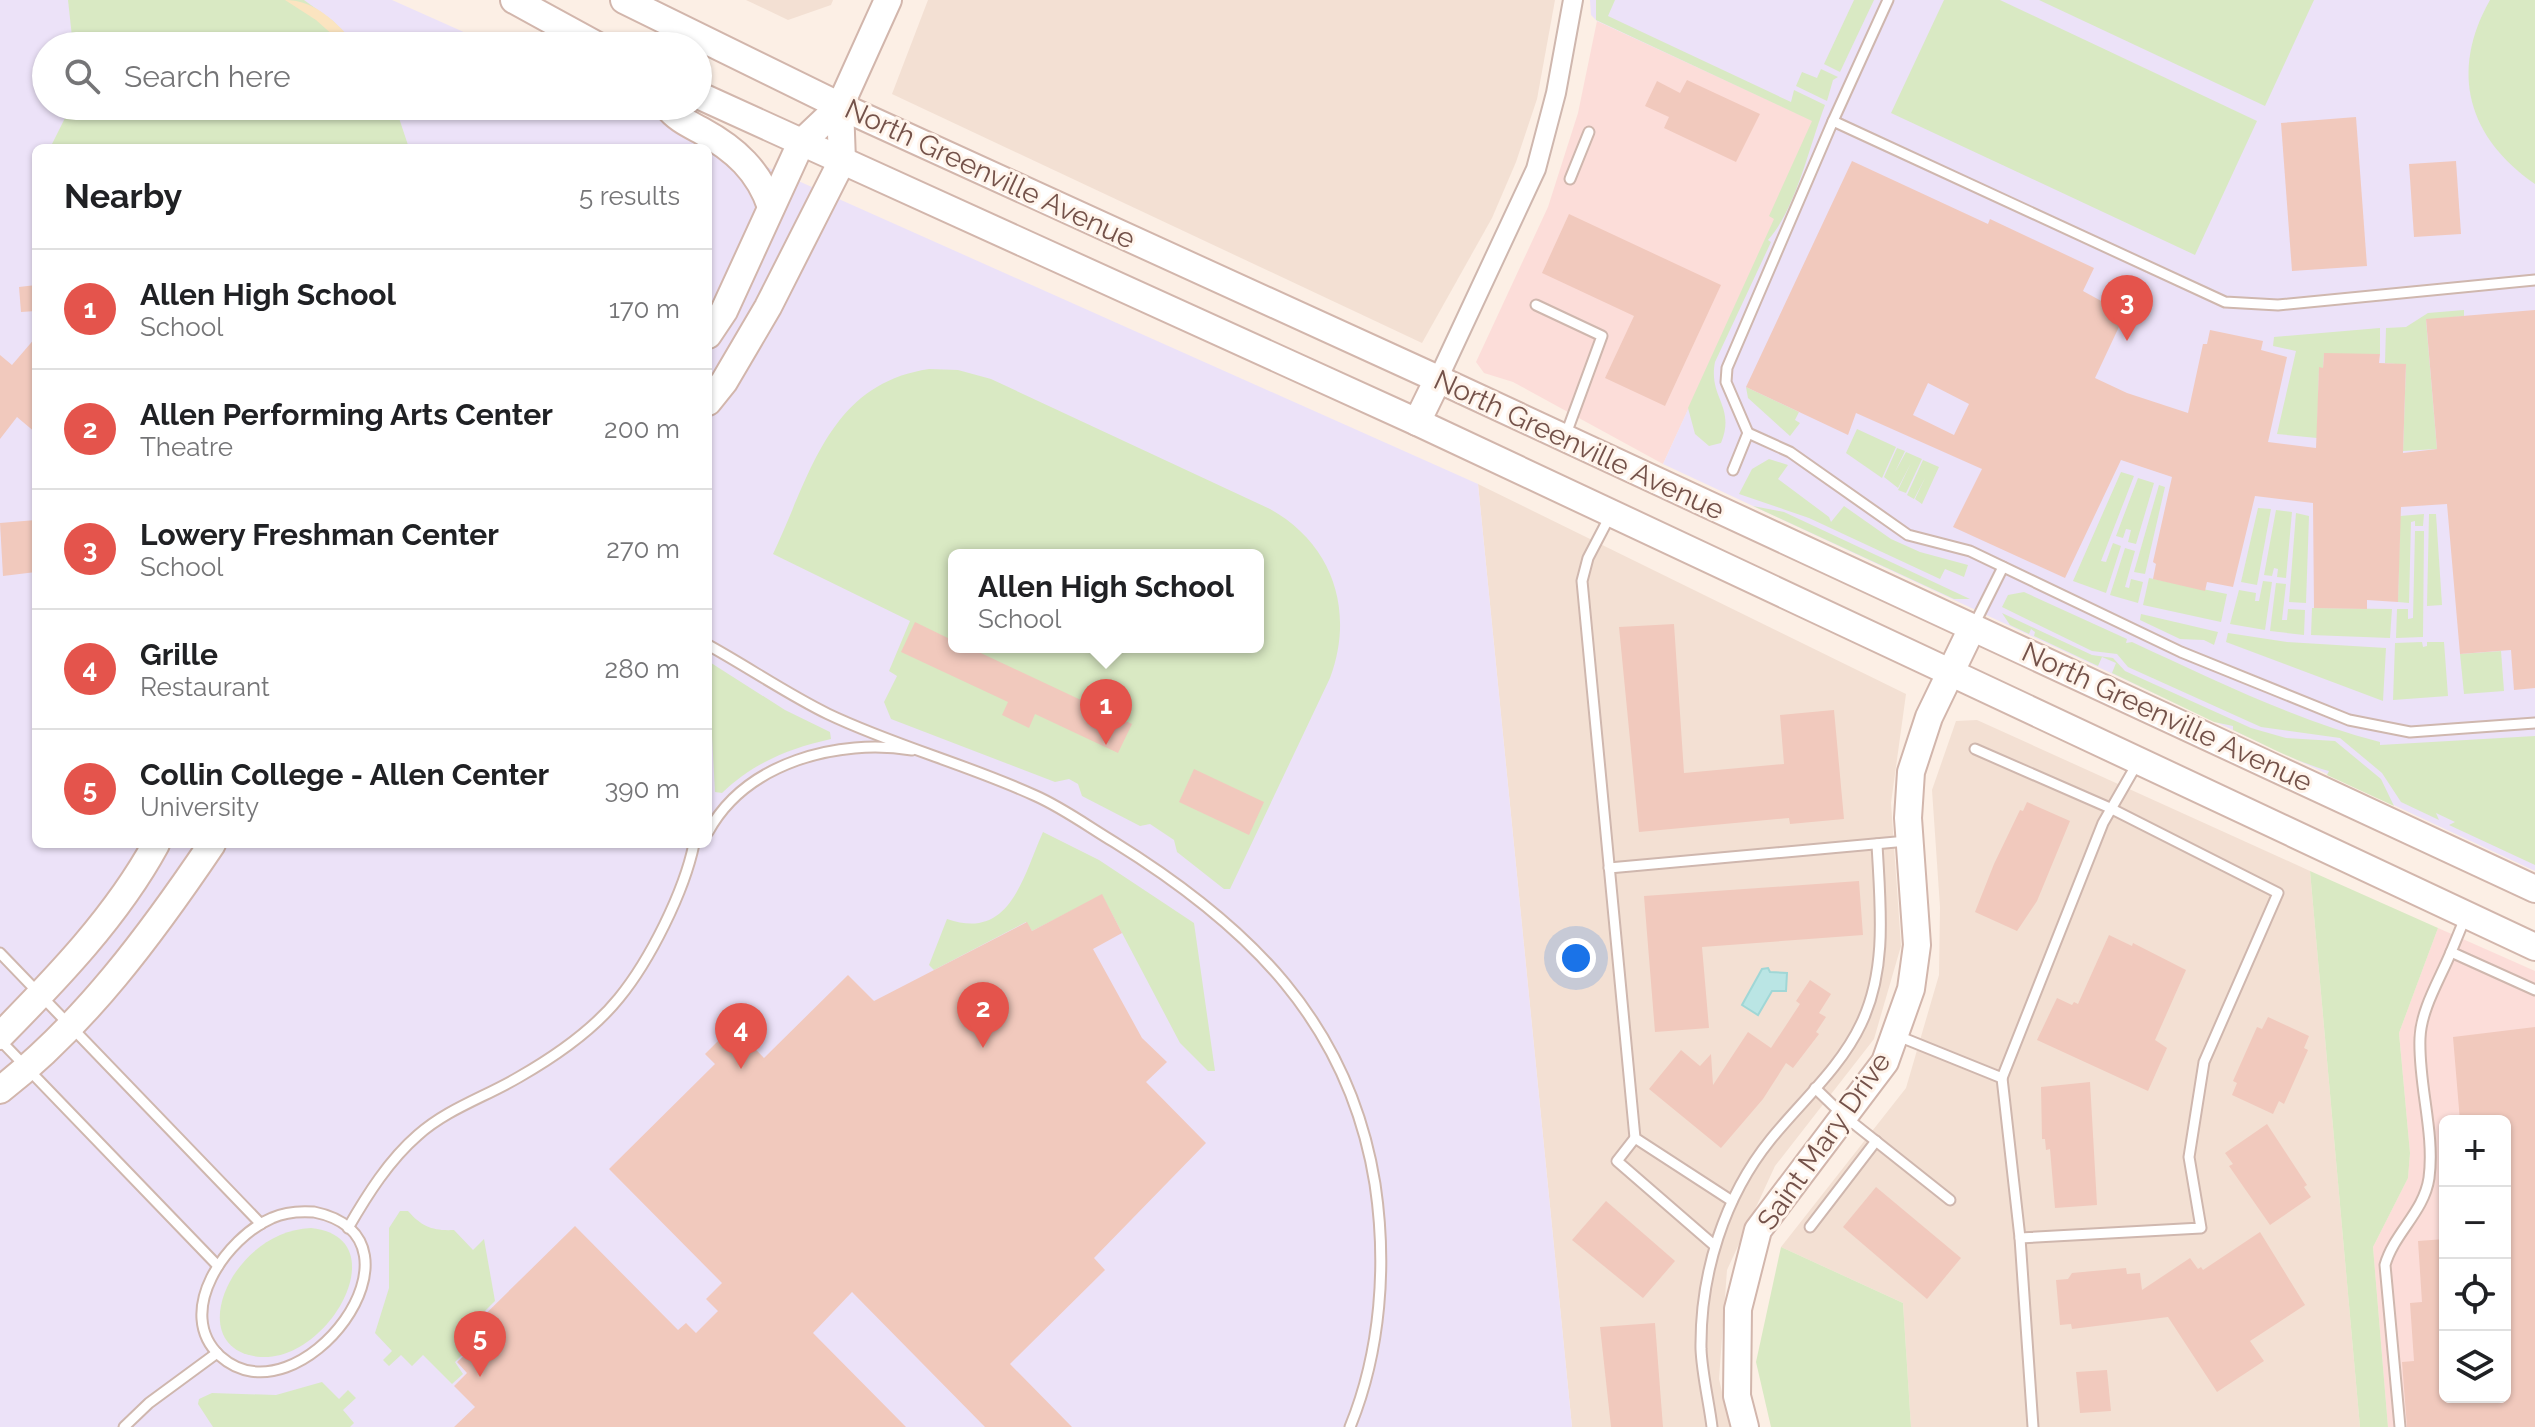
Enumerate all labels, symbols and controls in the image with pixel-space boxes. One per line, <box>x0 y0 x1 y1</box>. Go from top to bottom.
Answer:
search box <box>32 32 712 120</box>
icon: search <box>60 54 104 98</box>
text: Search here <box>124 59 291 94</box>
street label: North Greenville Avenue <box>840 92 1140 256</box>
text: Nearby <box>64 176 182 216</box>
text: 5 results <box>579 181 680 211</box>
pin: 3 <box>2101 275 2153 341</box>
text: Allen High School <box>140 277 396 312</box>
text: 1 <box>84 294 96 324</box>
text: 170 m <box>609 294 680 324</box>
text: School <box>140 312 223 342</box>
street label: North Greenville Avenue <box>1429 363 1729 527</box>
text: Allen Performing Arts Center <box>140 397 553 432</box>
text: 2 <box>83 414 97 444</box>
text: 200 m <box>604 414 680 444</box>
text: Theatre <box>140 432 233 462</box>
text: Lowery Freshman Center <box>140 517 499 552</box>
text: 3 <box>83 534 97 564</box>
text: 270 m <box>606 534 680 564</box>
popup <box>948 549 1264 653</box>
text: School <box>140 552 223 582</box>
text: Allen High School <box>978 569 1234 604</box>
text: School <box>978 604 1061 634</box>
street label: North Greenville Avenue <box>2017 635 2317 799</box>
text: Grille <box>140 637 218 672</box>
text: 4 <box>83 654 97 684</box>
text: 280 m <box>605 654 680 684</box>
text: Restaurant <box>140 672 270 702</box>
pin: 1 <box>1080 679 1132 745</box>
text: Collin College - Allen Center <box>140 757 549 792</box>
text: 5 <box>83 774 97 804</box>
text: 390 m <box>604 774 680 804</box>
text: University <box>140 792 259 822</box>
your location <box>1556 938 1596 978</box>
pin: 2 <box>957 982 1009 1048</box>
pin: 4 <box>715 1003 767 1069</box>
street label: Saint Mary Drive <box>1751 1046 1897 1236</box>
map controls <box>2439 1115 2511 1403</box>
button: + <box>2439 1115 2511 1187</box>
button: − <box>2439 1187 2511 1259</box>
button: locate <box>2439 1259 2511 1331</box>
pin: 5 <box>454 1311 506 1377</box>
button: layers <box>2439 1331 2511 1403</box>

